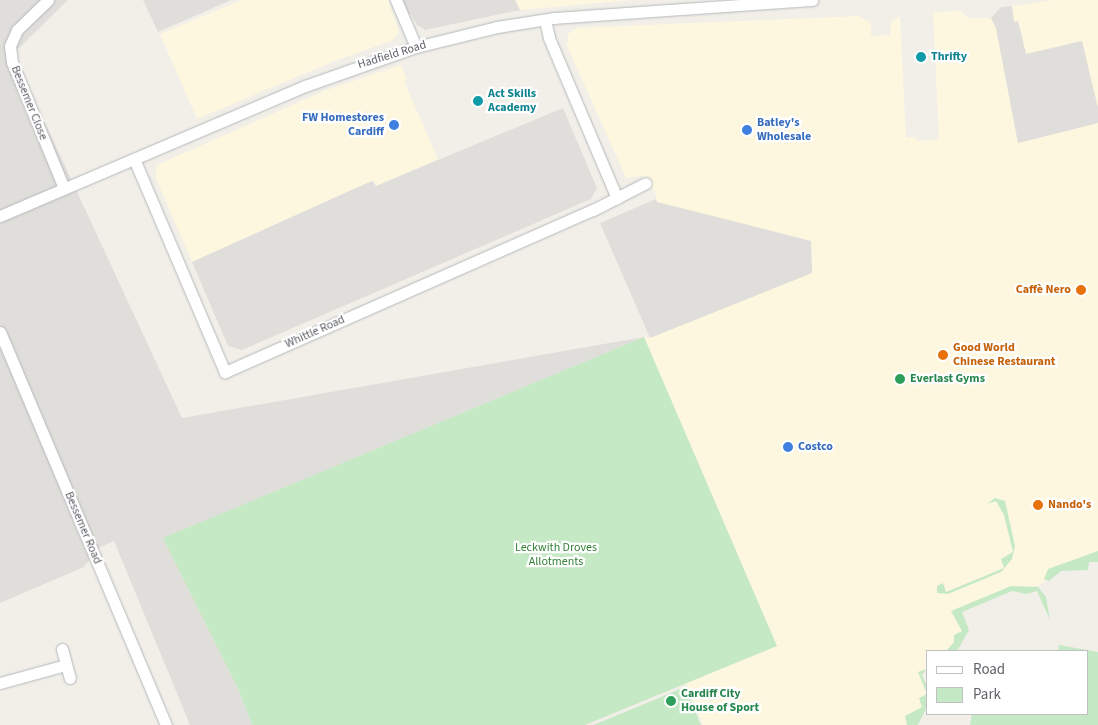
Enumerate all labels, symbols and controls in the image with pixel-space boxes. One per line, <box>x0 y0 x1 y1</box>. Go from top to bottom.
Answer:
street label: Hadfield Road <box>356 38 428 72</box>
place label: Thrifty <box>931 50 967 64</box>
marker: Thrifty <box>915 51 927 63</box>
street label: Bessemer Close <box>8 64 50 142</box>
place label: Act Skills Academy <box>488 87 536 115</box>
marker: Act Skills Academy <box>472 95 484 107</box>
place label: FW Homestores Cardiff <box>302 111 384 139</box>
place label: Batley's Wholesale <box>757 116 811 144</box>
marker: FW Homestores Cardiff <box>388 119 400 131</box>
marker: Batley's Wholesale <box>741 124 753 136</box>
place label: Caffè Nero <box>1016 283 1071 297</box>
marker: Caffè Nero <box>1075 284 1087 296</box>
street label: Whittle Road <box>283 312 347 352</box>
place label: Good World Chinese Restaurant <box>953 341 1055 369</box>
marker: Good World Chinese Restaurant <box>937 349 949 361</box>
place label: Everlast Gyms <box>910 372 985 386</box>
marker: Everlast Gyms <box>894 373 906 385</box>
place label: Costco <box>798 440 833 454</box>
marker: Costco <box>782 441 794 453</box>
street label: Bessemer Road <box>61 490 105 566</box>
place label: Nando's <box>1048 498 1091 512</box>
marker: Nando's <box>1032 499 1044 511</box>
park label: Leckwith Droves Allotments <box>515 541 597 569</box>
legend <box>926 650 1088 715</box>
text: Road <box>973 659 1005 680</box>
text: Park <box>973 684 1001 705</box>
place label: Cardiff City House of Sport <box>681 687 759 715</box>
marker: Cardiff City House of Sport <box>665 695 677 707</box>

